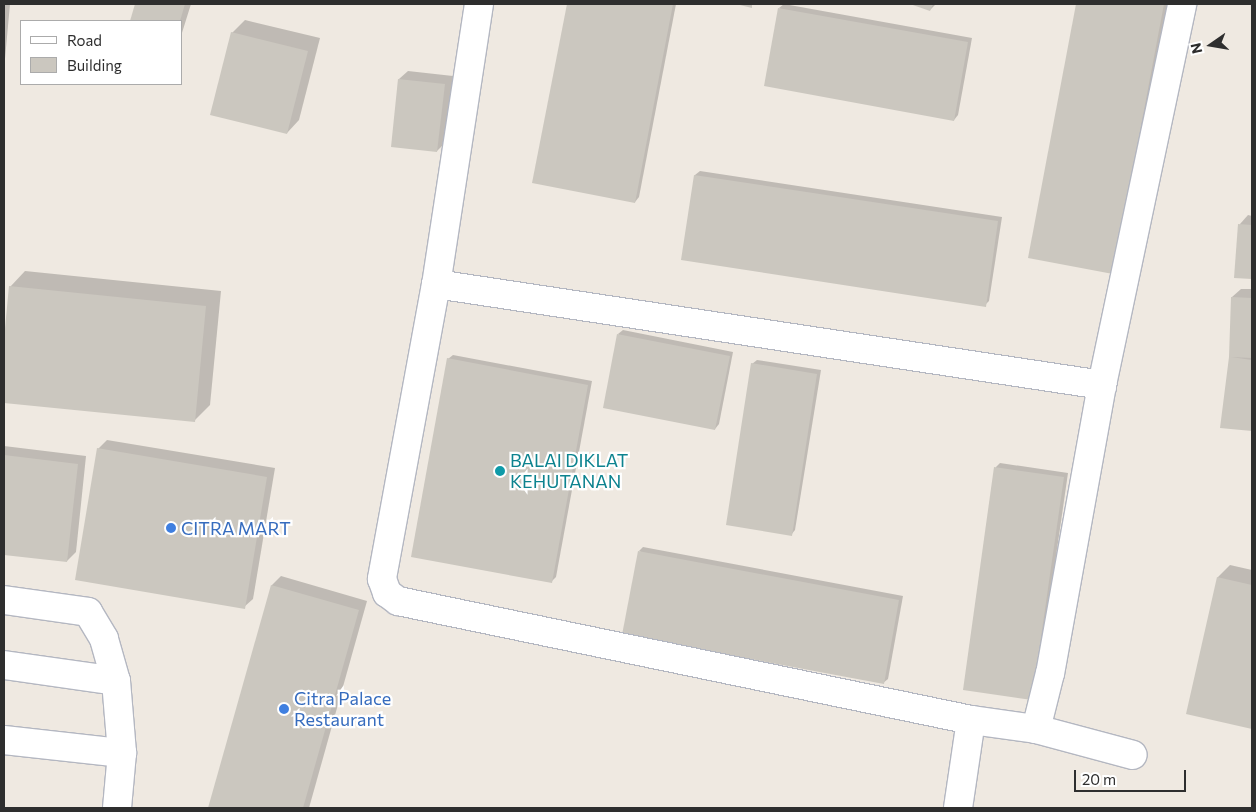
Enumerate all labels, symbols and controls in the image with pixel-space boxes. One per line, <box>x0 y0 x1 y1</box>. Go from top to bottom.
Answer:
legend <box>20 20 182 85</box>
north arrow <box>1186 20 1236 70</box>
text: Road <box>67 31 102 49</box>
text: N <box>1186 41 1205 56</box>
text: Building <box>67 56 122 74</box>
place label: BALAI DIKLAT KEHUTANAN <box>510 450 628 492</box>
marker: BALAI DIKLAT KEHUTANAN <box>494 465 506 477</box>
place label: CITRA MART <box>181 517 291 539</box>
marker: CITRA MART <box>165 522 177 534</box>
place label: Citra Palace Restaurant <box>294 688 391 731</box>
marker: Citra Palace Restaurant <box>278 703 290 715</box>
scale bar <box>1076 760 1188 792</box>
text: 20 m <box>1082 770 1116 788</box>

